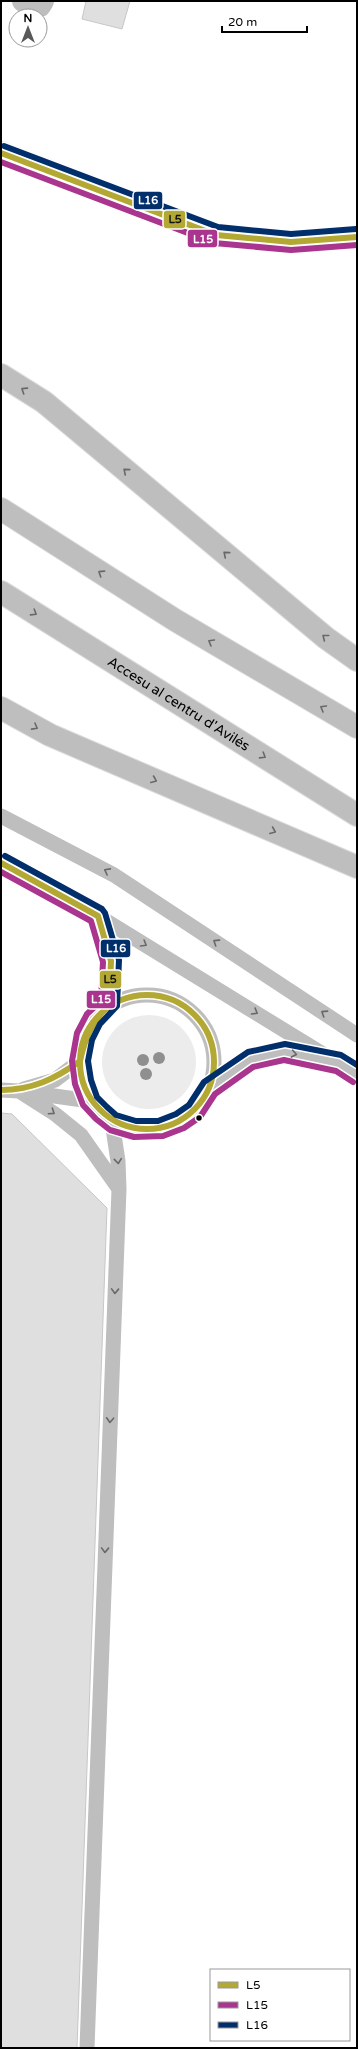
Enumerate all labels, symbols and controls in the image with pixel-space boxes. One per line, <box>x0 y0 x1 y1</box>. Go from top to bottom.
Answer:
north arrow <box>8 8 48 48</box>
scale bar <box>222 8 307 34</box>
text: N <box>24 12 32 25</box>
text: 20 m <box>228 15 257 29</box>
line badge: L16 <box>133 191 163 210</box>
text: L16 <box>138 194 158 207</box>
line badge: L5 <box>163 210 186 229</box>
text: L5 <box>168 213 182 226</box>
line badge: L15 <box>187 229 218 248</box>
text: L15 <box>193 233 213 246</box>
one-way arrow <box>21 387 28 395</box>
one-way arrow <box>123 468 130 475</box>
one-way arrow <box>223 552 230 559</box>
one-way arrow <box>98 570 105 578</box>
one-way arrow <box>30 608 37 616</box>
one-way arrow <box>323 635 330 642</box>
one-way arrow <box>208 639 215 646</box>
street label: Accesu al centru d'Avilés <box>104 653 253 755</box>
one-way arrow <box>320 705 327 712</box>
one-way arrow <box>31 722 38 729</box>
one-way arrow <box>259 751 266 759</box>
one-way arrow <box>150 775 157 783</box>
one-way arrow <box>270 826 277 834</box>
one-way arrow <box>103 869 111 876</box>
line badge: L16 <box>100 939 131 958</box>
one-way arrow <box>140 939 147 947</box>
one-way arrow <box>213 939 220 947</box>
text: L16 <box>106 942 126 955</box>
line badge: L5 <box>99 970 122 989</box>
text: L5 <box>103 973 117 986</box>
line badge: L15 <box>86 990 116 1009</box>
text: L15 <box>91 993 111 1006</box>
one-way arrow <box>251 1007 258 1014</box>
one-way arrow <box>322 1011 329 1018</box>
one-way arrow <box>291 1049 298 1057</box>
one-way arrow <box>47 1107 54 1114</box>
unlabelled marker <box>194 1113 204 1123</box>
one-way arrow <box>113 1158 122 1164</box>
one-way arrow <box>111 1288 119 1294</box>
one-way arrow <box>106 1417 114 1423</box>
one-way arrow <box>101 1547 110 1553</box>
legend <box>210 1969 350 2041</box>
text: L5 <box>246 1978 260 1992</box>
text: L15 <box>246 1998 268 2012</box>
text: L16 <box>246 2018 268 2032</box>

